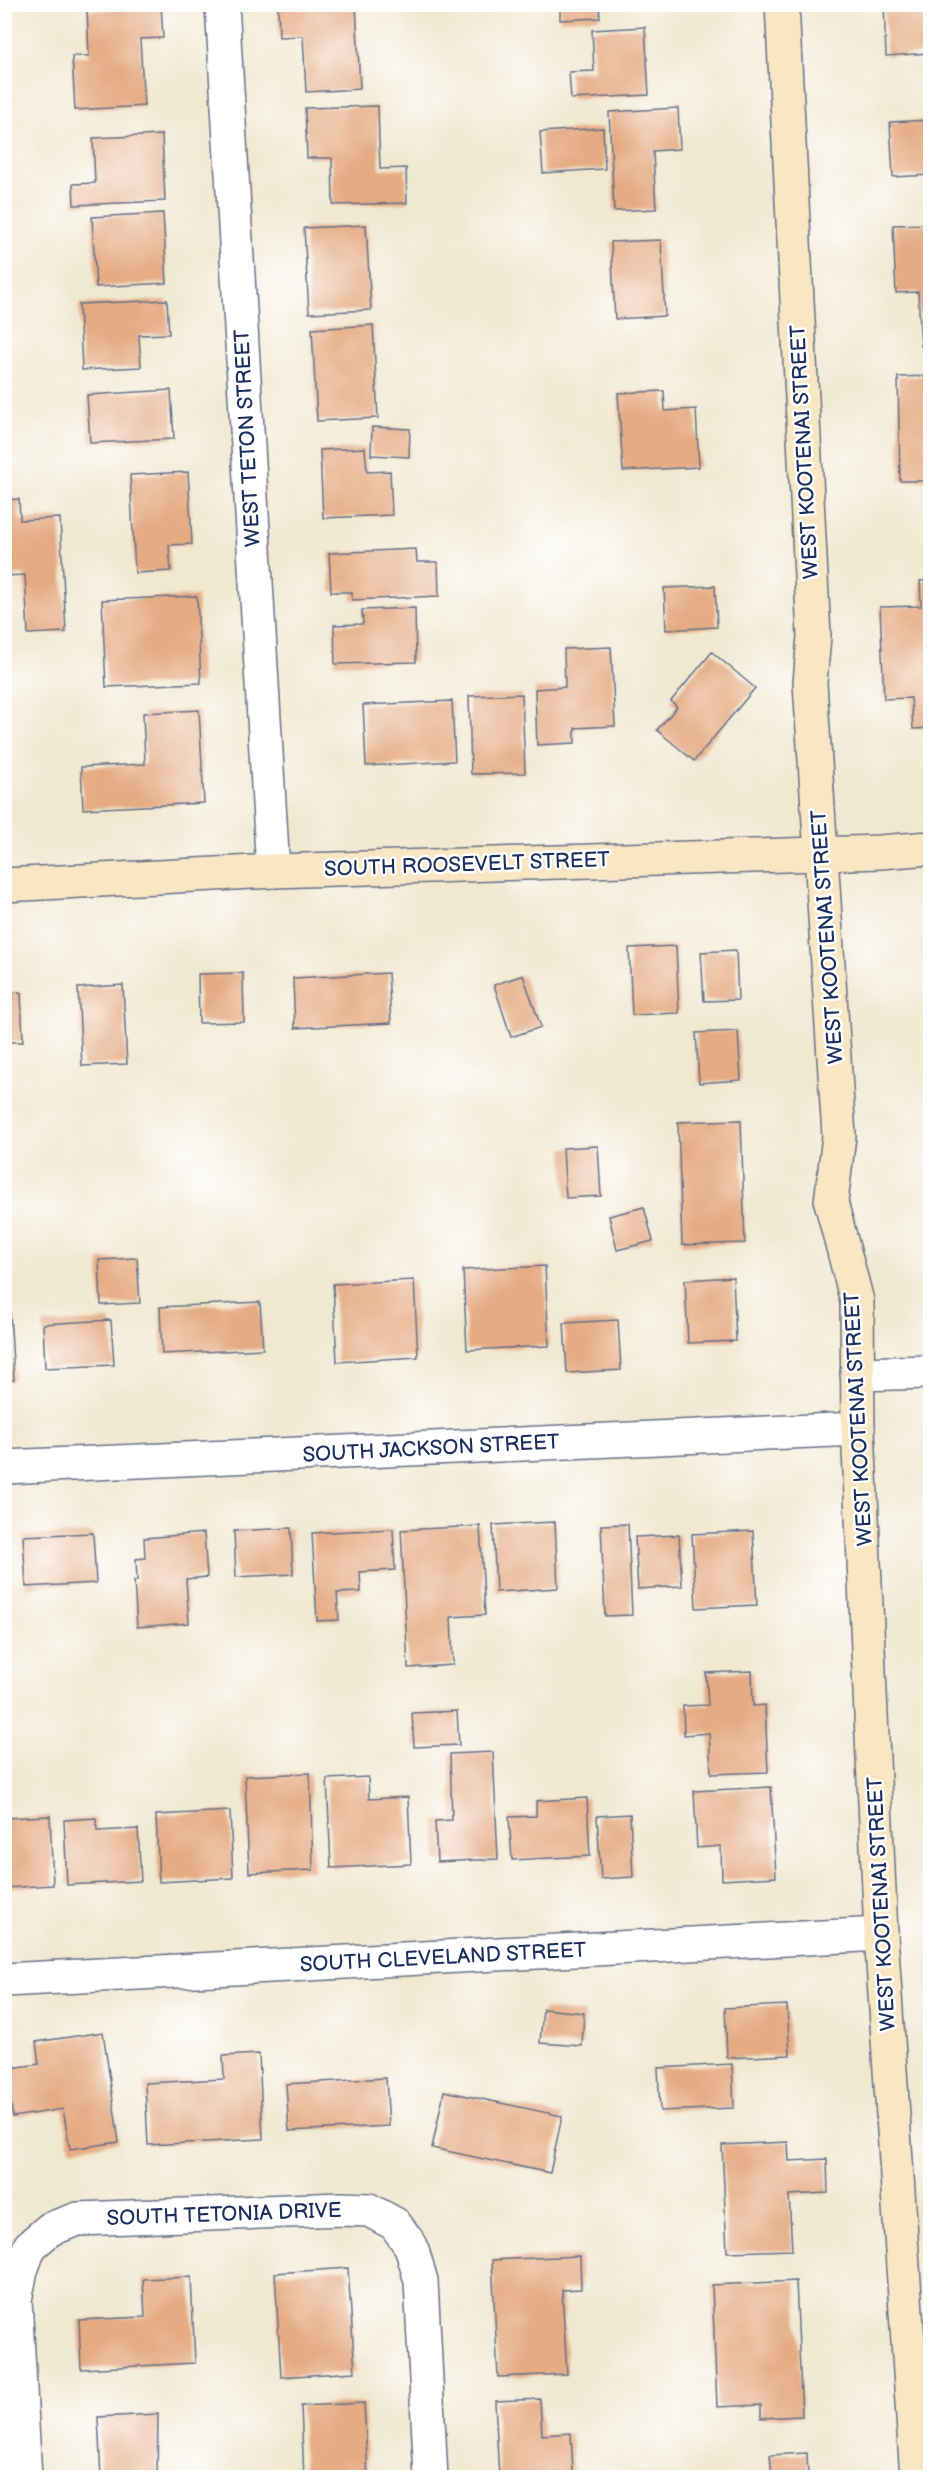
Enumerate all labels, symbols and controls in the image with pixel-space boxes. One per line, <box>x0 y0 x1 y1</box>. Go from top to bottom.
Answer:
street label: WEST KOOTENAI STREET <box>785 324 824 580</box>
street label: WEST TETON STREET <box>229 328 266 547</box>
street label: WEST KOOTENAI STREET <box>806 809 849 1065</box>
street label: SOUTH ROOSEVELT STREET <box>324 847 611 882</box>
street label: WEST KOOTENAI STREET <box>839 1291 878 1547</box>
street label: SOUTH JACKSON STREET <box>302 1429 561 1468</box>
street label: WEST KOOTENAI STREET <box>862 1776 901 2032</box>
street label: SOUTH CLEVELAND STREET <box>299 1937 587 1977</box>
street label: SOUTH TETONIA DRIVE <box>106 2198 342 2231</box>

